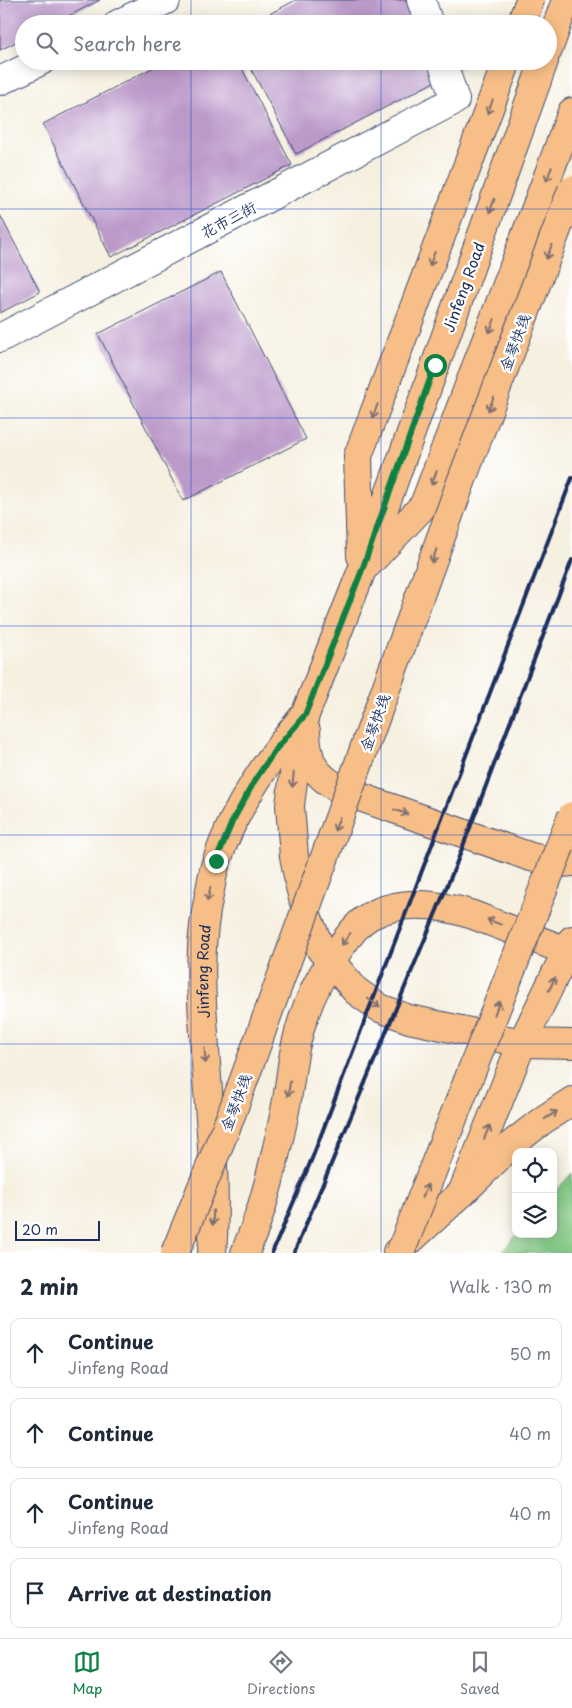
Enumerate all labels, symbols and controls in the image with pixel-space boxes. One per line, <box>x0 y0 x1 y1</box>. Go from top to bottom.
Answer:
search box <box>15 15 557 70</box>
icon: search <box>33 29 61 57</box>
text: Search here <box>73 29 182 57</box>
one-way arrow <box>485 99 494 114</box>
one-way arrow <box>544 166 553 181</box>
street label: 花市三街 <box>196 195 260 243</box>
one-way arrow <box>487 198 496 213</box>
street label: Jinfeng Road <box>436 239 490 335</box>
one-way arrow <box>543 244 552 259</box>
one-way arrow <box>427 251 437 266</box>
street label: 金琴快线 <box>493 310 535 374</box>
one-way arrow <box>486 318 496 333</box>
route start <box>424 354 447 377</box>
one-way arrow <box>486 395 495 411</box>
one-way arrow <box>370 403 379 418</box>
one-way arrow <box>429 470 438 486</box>
one-way arrow <box>429 548 438 563</box>
street label: 金琴快线 <box>353 690 395 754</box>
one-way arrow <box>288 772 298 788</box>
one-way arrow <box>393 808 408 817</box>
one-way arrow <box>332 816 341 831</box>
route end <box>205 850 228 873</box>
one-way arrow <box>204 886 213 902</box>
one-way arrow <box>487 917 502 927</box>
street label: Jinfeng Road <box>190 923 215 1019</box>
one-way arrow <box>341 932 351 946</box>
one-way arrow <box>547 976 557 991</box>
one-way arrow <box>367 998 381 1008</box>
one-way arrow <box>493 1000 502 1016</box>
one-way arrow <box>201 1048 210 1064</box>
street label: 金琴快线 <box>214 1070 256 1134</box>
one-way arrow <box>283 1080 293 1096</box>
one-way arrow <box>544 1110 558 1120</box>
one-way arrow <box>483 1124 492 1139</box>
map controls <box>512 1148 557 1238</box>
button: locate <box>512 1148 557 1193</box>
one-way arrow <box>420 1184 430 1199</box>
button: layers <box>512 1193 557 1238</box>
one-way arrow <box>208 1210 218 1226</box>
scale bar <box>15 1218 100 1241</box>
text: 20 m <box>22 1219 58 1240</box>
text: 2 min <box>20 1270 79 1302</box>
text: Walk · 130 m <box>449 1274 552 1298</box>
text: Continue <box>68 1327 154 1355</box>
icon: ahead <box>21 1339 49 1367</box>
text: 50 m <box>510 1341 551 1365</box>
text: Jinfeng Road <box>68 1355 169 1379</box>
icon: ahead <box>21 1419 49 1447</box>
text: Continue <box>68 1419 154 1447</box>
text: 40 m <box>509 1421 551 1445</box>
text: Continue <box>68 1487 154 1515</box>
icon: ahead <box>21 1499 49 1527</box>
text: 40 m <box>509 1501 551 1525</box>
text: Jinfeng Road <box>68 1515 169 1539</box>
icon: arrive <box>21 1579 49 1607</box>
text: Arrive at destination <box>68 1579 272 1607</box>
tab: Map <box>72 1648 102 1699</box>
tab: Directions <box>247 1648 315 1699</box>
tab: Saved <box>460 1648 500 1699</box>

